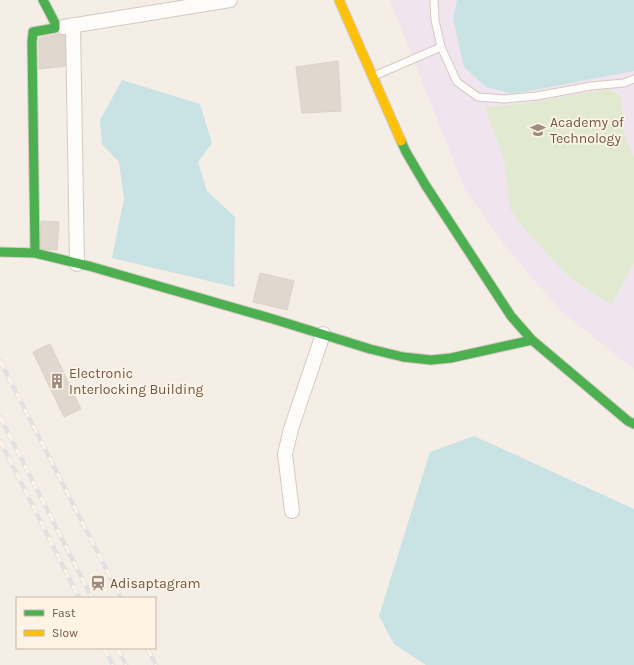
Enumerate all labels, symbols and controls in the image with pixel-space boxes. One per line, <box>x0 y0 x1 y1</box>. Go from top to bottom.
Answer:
place label: Academy of Technology <box>550 114 624 147</box>
school or university icon: Academy of Technology <box>529 121 547 139</box>
place label: Electronic Interlocking Building <box>69 365 204 398</box>
building icon: Electronic Interlocking Building <box>48 372 66 390</box>
station icon: Adisaptagram <box>89 574 107 592</box>
place label: Adisaptagram <box>110 575 201 592</box>
legend <box>16 597 156 649</box>
text: Fast <box>52 606 76 620</box>
text: Slow <box>52 626 78 640</box>

